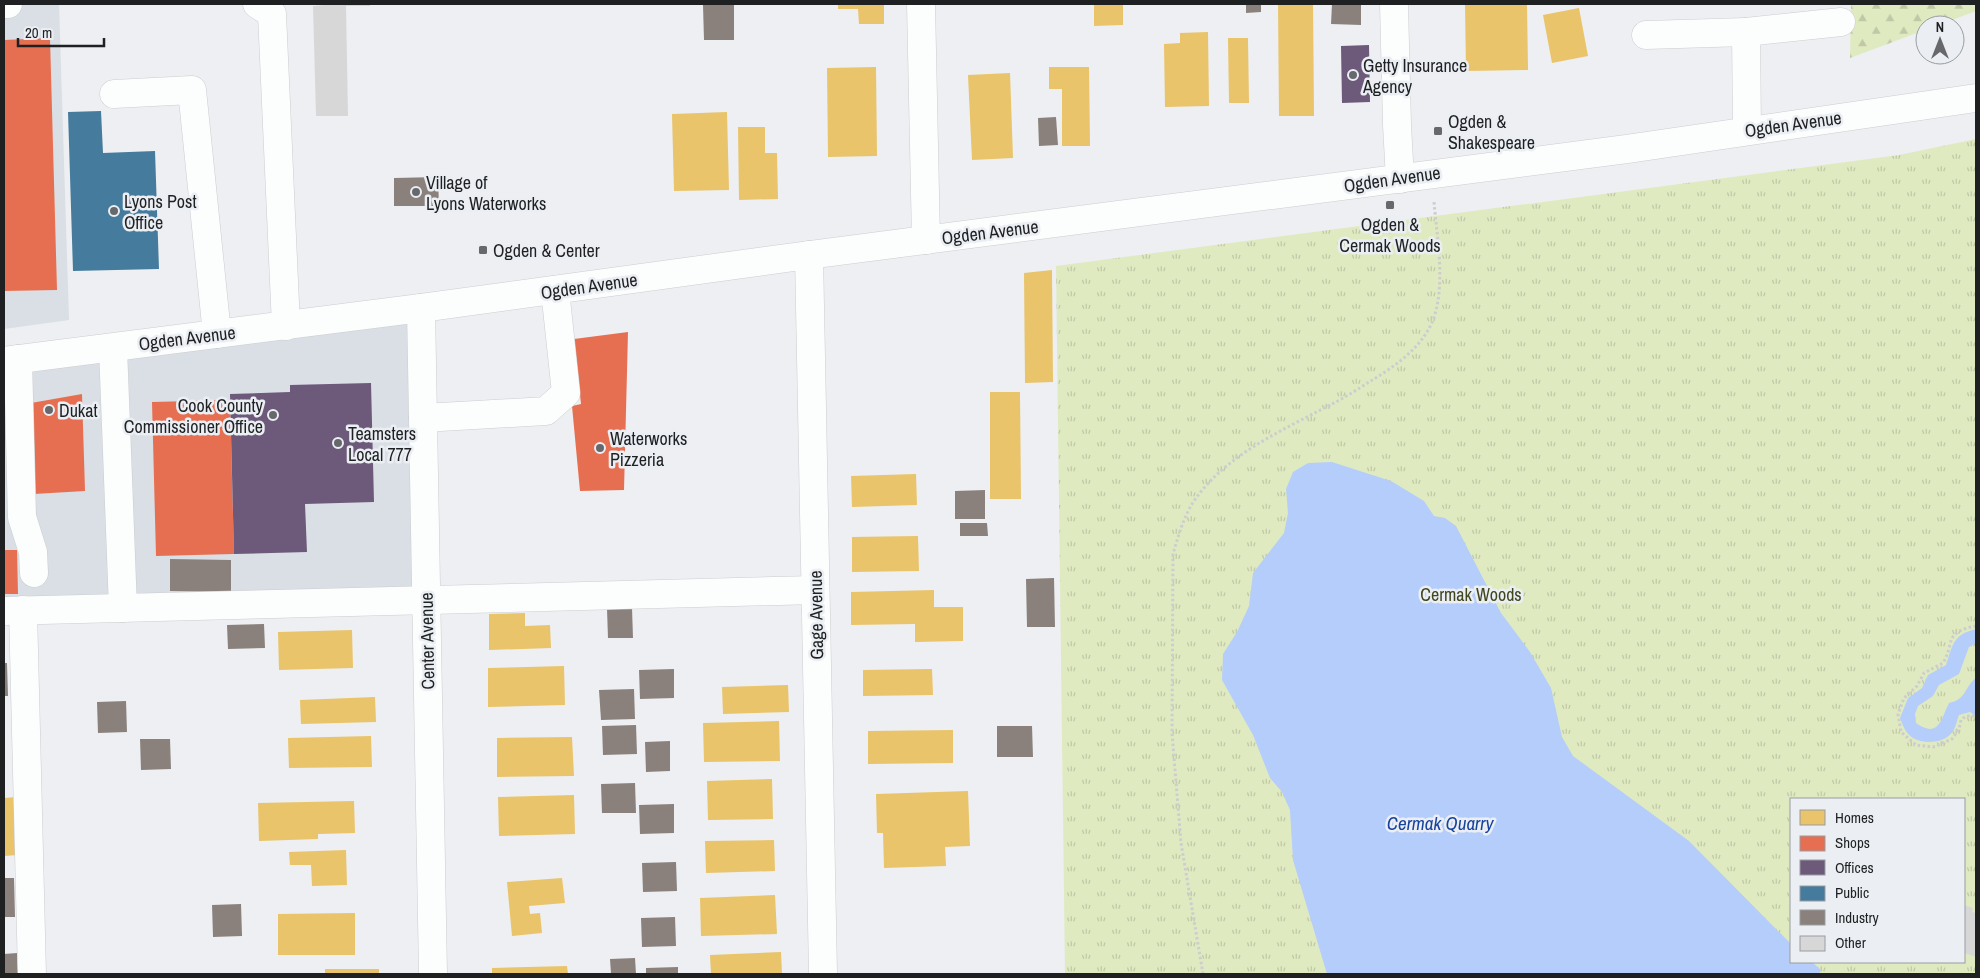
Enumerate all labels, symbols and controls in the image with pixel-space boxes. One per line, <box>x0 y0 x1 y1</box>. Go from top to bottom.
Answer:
scale bar <box>18 15 104 47</box>
north arrow <box>1915 15 1965 65</box>
text: N <box>1936 18 1944 36</box>
text: 20 m <box>25 22 52 43</box>
place label: Getty Insurance Agency <box>1362 53 1467 99</box>
marker: Getty Insurance Agency <box>1347 69 1359 81</box>
street label: Ogden Avenue <box>1743 105 1843 143</box>
place label: Ogden & Shakespeare <box>1448 109 1535 155</box>
marker: Ogden & Shakespeare <box>1432 125 1444 137</box>
street label: Ogden Avenue <box>1342 160 1442 198</box>
place label: Village of Lyons Waterworks <box>426 170 546 216</box>
marker: Village of Lyons Waterworks <box>410 186 422 198</box>
place label: Lyons Post Office <box>124 189 197 235</box>
marker: Ogden & Cermak Woods <box>1384 199 1396 211</box>
marker: Lyons Post Office <box>108 205 120 217</box>
place label: Ogden & Cermak Woods <box>1339 212 1441 258</box>
street label: Ogden Avenue <box>940 214 1040 250</box>
place label: Ogden & Center <box>493 238 600 263</box>
marker: Ogden & Center <box>477 244 489 256</box>
street label: Ogden Avenue <box>539 267 639 305</box>
street label: Ogden Avenue <box>137 320 237 356</box>
place label: Cook County Commissioner Office <box>124 393 264 439</box>
place label: Dukat <box>59 398 98 423</box>
marker: Dukat <box>43 404 55 416</box>
marker: Cook County Commissioner Office <box>267 409 279 421</box>
place label: Teamsters Local 777 <box>348 421 416 467</box>
place label: Waterworks Pizzeria <box>610 426 687 472</box>
marker: Teamsters Local 777 <box>332 437 344 449</box>
marker: Waterworks Pizzeria <box>594 442 606 454</box>
street label: Gage Avenue <box>803 570 829 660</box>
park label: Cermak Woods <box>1420 582 1522 607</box>
street label: Center Avenue <box>414 592 440 690</box>
legend <box>1790 798 1965 963</box>
text: Homes <box>1835 807 1874 828</box>
water label: Cermak Quarry <box>1387 810 1494 836</box>
text: Shops <box>1835 832 1870 853</box>
text: Offices <box>1835 857 1874 878</box>
text: Public <box>1835 882 1869 903</box>
text: Industry <box>1835 907 1880 928</box>
text: Other <box>1835 932 1866 953</box>

